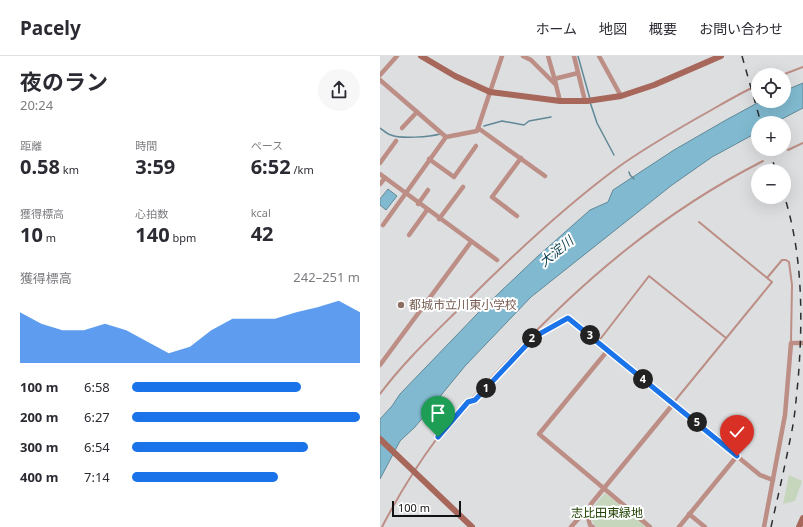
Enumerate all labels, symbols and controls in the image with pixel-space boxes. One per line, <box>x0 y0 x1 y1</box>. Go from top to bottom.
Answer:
text: Pacely <box>20 15 81 41</box>
text: ホーム <box>535 19 577 38</box>
text: 地図 <box>599 19 627 38</box>
text: 概要 <box>649 19 677 38</box>
text: お問い合わせ <box>699 19 783 38</box>
text: 夜のラン <box>20 66 108 96</box>
map controls <box>751 68 791 204</box>
button: locate <box>751 68 791 108</box>
button: share <box>318 69 360 111</box>
text: 20:24 <box>20 96 53 114</box>
button: + <box>751 116 791 156</box>
text: 距離 <box>20 138 42 153</box>
text: 時間 <box>135 138 157 153</box>
text: ペース <box>251 138 283 153</box>
text: 0.58 <box>20 153 60 180</box>
text: 3:59 <box>135 153 175 180</box>
text: 6:52 <box>251 153 291 180</box>
text: km <box>60 162 79 177</box>
text: /km <box>291 162 314 177</box>
button: − <box>751 164 791 204</box>
text: kcal <box>251 205 271 220</box>
text: 獲得標高 <box>20 206 64 221</box>
text: 心拍数 <box>135 206 168 221</box>
text: 42 <box>251 220 274 247</box>
text: 10 <box>20 221 43 248</box>
text: 140 <box>135 221 170 248</box>
text: m <box>43 230 56 245</box>
text: bpm <box>170 230 196 245</box>
water label: 大淀川 <box>535 230 578 270</box>
text: 242–251 m <box>293 268 360 286</box>
text: 獲得標高 <box>20 269 72 287</box>
place label: 都城市立川東小学校 <box>409 296 517 313</box>
marker: 都城市立川東小学校 <box>396 300 406 310</box>
pin: 3 <box>580 325 600 345</box>
text: 3 <box>587 327 593 342</box>
pin: 2 <box>522 328 542 348</box>
text: 2 <box>529 330 535 345</box>
pin: 4 <box>633 369 653 389</box>
text: 4 <box>640 371 646 386</box>
text: 100 m <box>20 378 58 396</box>
text: 6:58 <box>84 378 110 396</box>
pin: 1 <box>476 378 496 398</box>
text: 1 <box>483 380 489 395</box>
pin <box>421 396 455 437</box>
icon: arrive <box>427 402 449 424</box>
text: 200 m <box>20 408 58 426</box>
text: 6:27 <box>84 408 110 426</box>
pin: 5 <box>687 412 707 432</box>
text: 5 <box>694 414 700 429</box>
pin <box>720 415 754 456</box>
icon: check <box>726 421 748 443</box>
text: 300 m <box>20 438 58 456</box>
text: 6:54 <box>84 438 110 456</box>
text: 400 m <box>20 468 58 486</box>
text: 7:14 <box>84 468 110 486</box>
scale bar <box>392 499 461 518</box>
text: 100 m <box>398 500 430 515</box>
park label: 志比田東緑地 <box>571 504 643 521</box>

